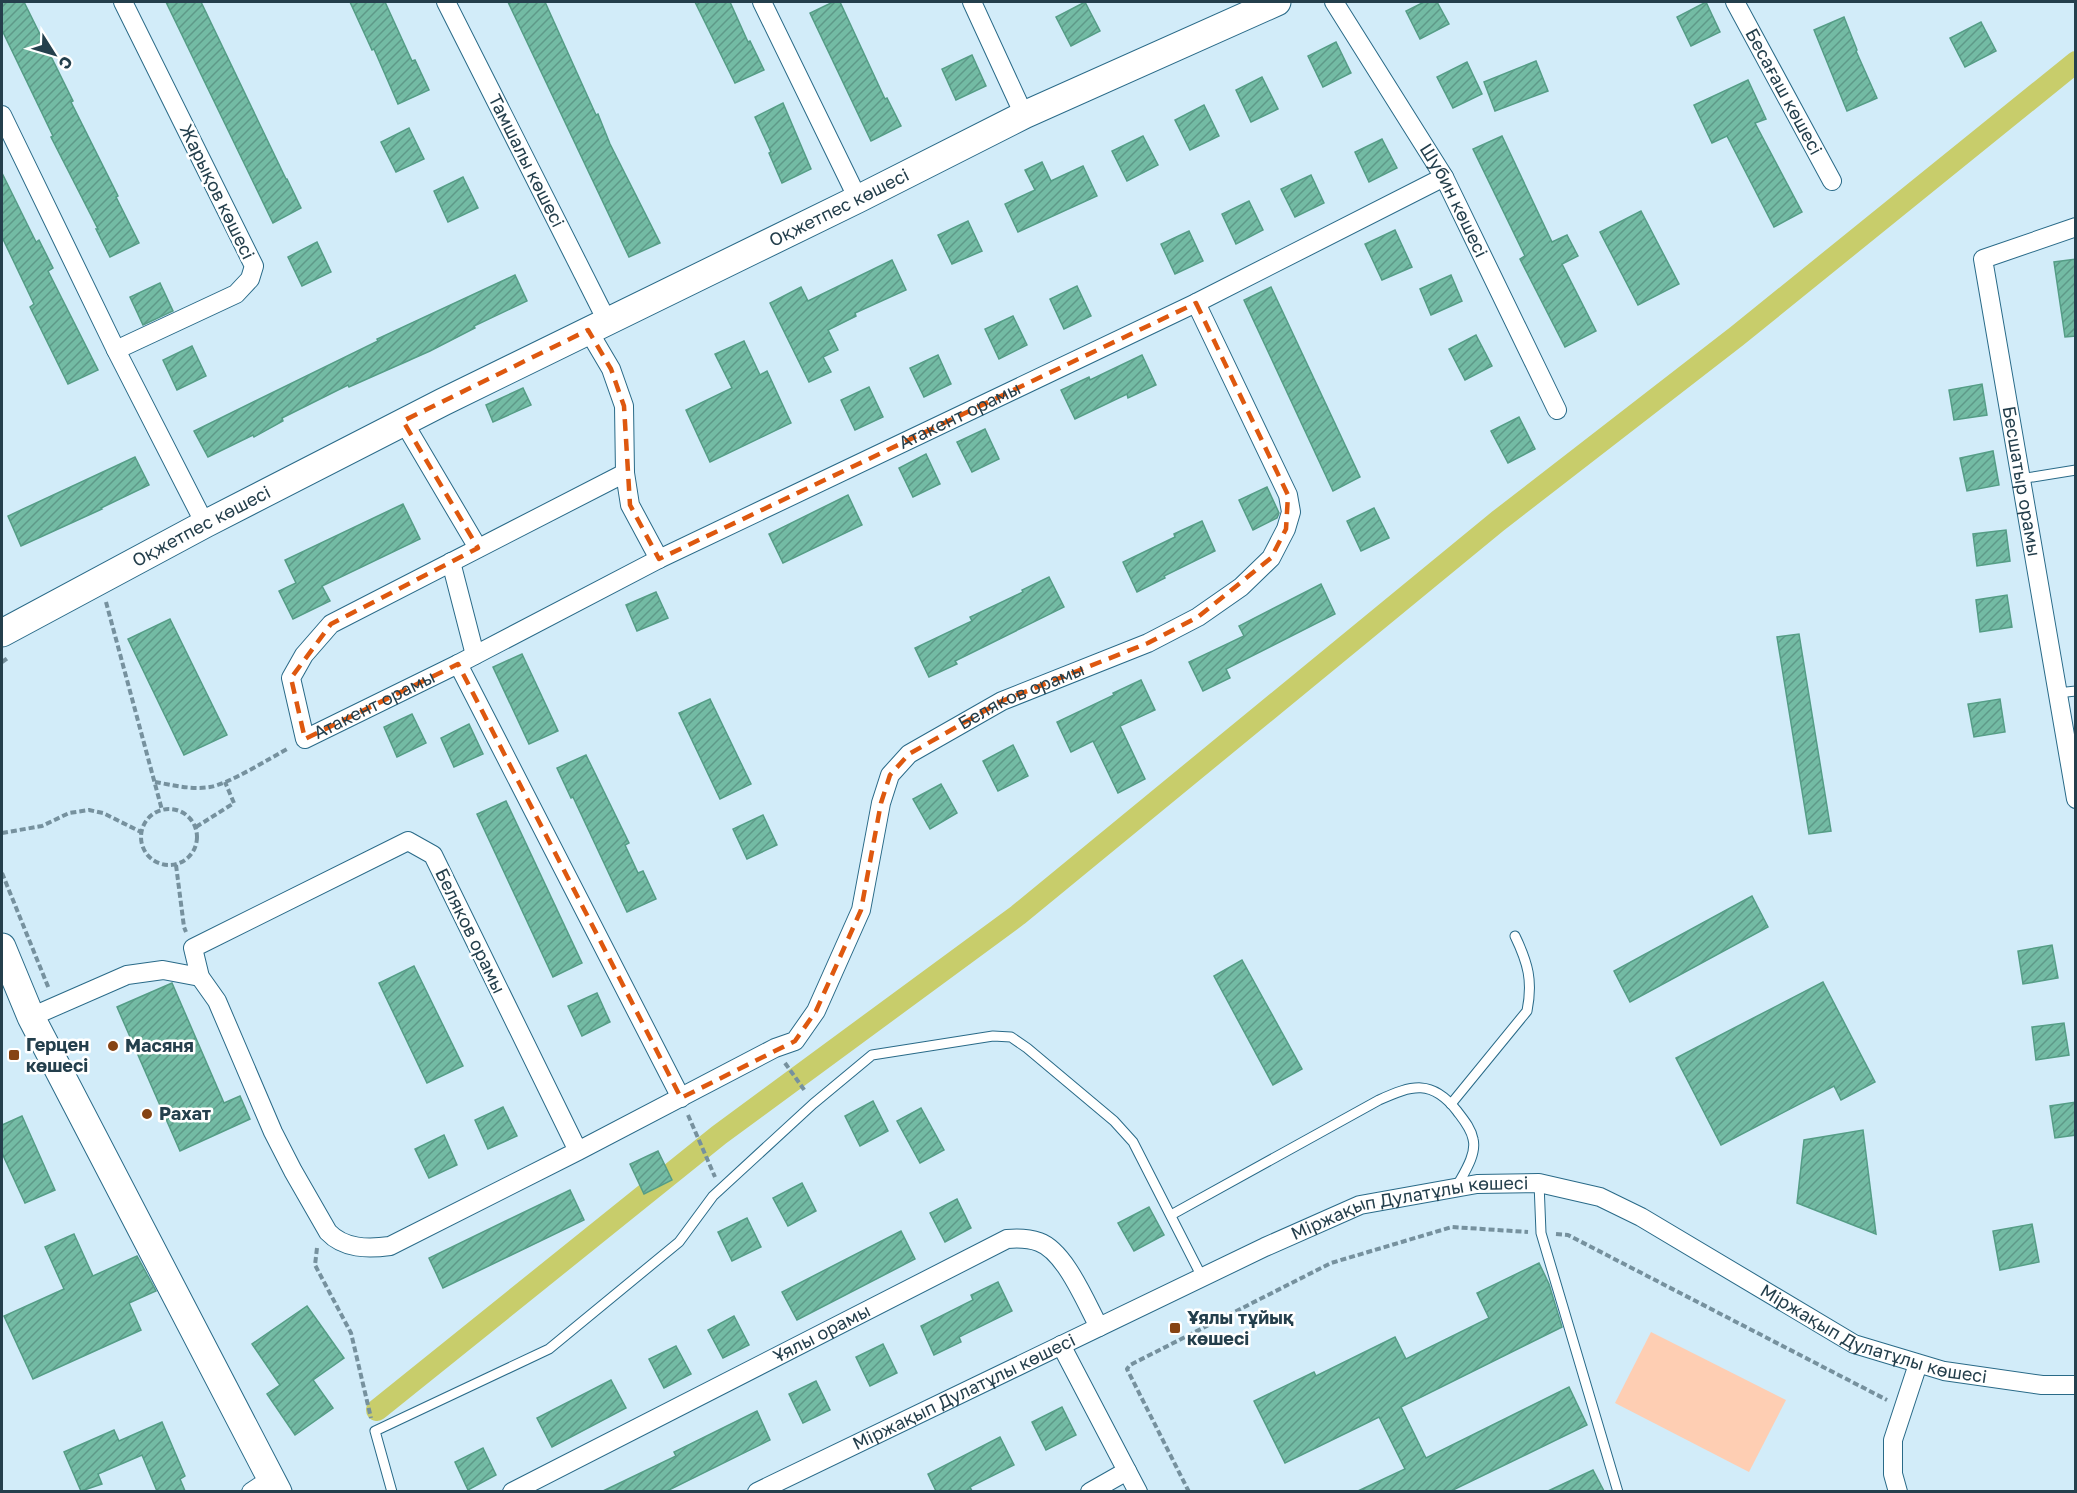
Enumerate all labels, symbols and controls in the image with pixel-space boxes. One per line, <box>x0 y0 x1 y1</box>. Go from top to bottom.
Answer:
north arrow <box>24 24 84 84</box>
street label: Бесағаш көшесі <box>1741 24 1828 158</box>
text: С <box>55 52 77 74</box>
street label: Тамшалы көшесі <box>484 90 570 231</box>
street label: Жарықов көшесі <box>176 120 260 263</box>
street label: Шубин көшесі <box>1416 139 1493 260</box>
street label: Оқжетпес көшесі <box>765 163 912 251</box>
street label: Атакент орамы <box>895 376 1024 453</box>
street label: Бесшатыр орамы <box>1998 404 2046 558</box>
street label: Оқжетпес көшесі <box>128 480 274 571</box>
street label: Беляков орамы <box>954 657 1087 734</box>
street label: Атакент орамы <box>310 665 438 743</box>
street label: Беляков орамы <box>431 864 511 997</box>
place label: Герцен көшесі <box>26 1033 89 1076</box>
place label: Масяня <box>125 1034 194 1056</box>
marker: Масяня <box>106 1039 120 1053</box>
marker: Герцен көшесі <box>7 1048 21 1062</box>
place label: Рахат <box>159 1102 211 1124</box>
marker: Рахат <box>140 1107 154 1121</box>
street label: Міржақып Дулатұлы көшесі <box>1287 1171 1529 1244</box>
street label: Міржақып Дулатұлы көшесі <box>1757 1279 1989 1387</box>
street label: Ұялы орамы <box>769 1299 874 1367</box>
place label: Ұялы тұйық көшесі <box>1187 1306 1294 1349</box>
marker: Ұялы тұйық көшесі <box>1168 1321 1182 1335</box>
street label: Міржақып Дулатұлы көшесі <box>849 1328 1079 1454</box>

